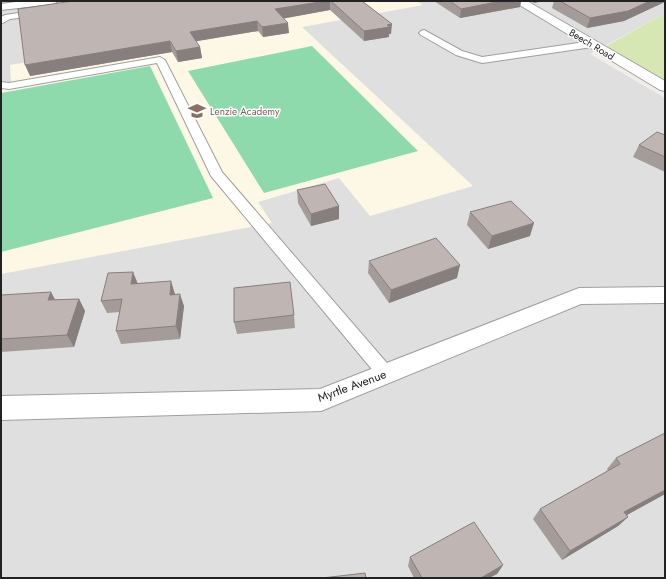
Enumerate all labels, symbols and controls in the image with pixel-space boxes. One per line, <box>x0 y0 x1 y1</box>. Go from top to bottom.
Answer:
street label: Beech Road <box>566 25 617 64</box>
school or university icon: Lenzie Academy <box>187 101 207 121</box>
place label: Lenzie Academy <box>210 104 280 119</box>
street label: Myrtle Avenue <box>315 365 389 407</box>

